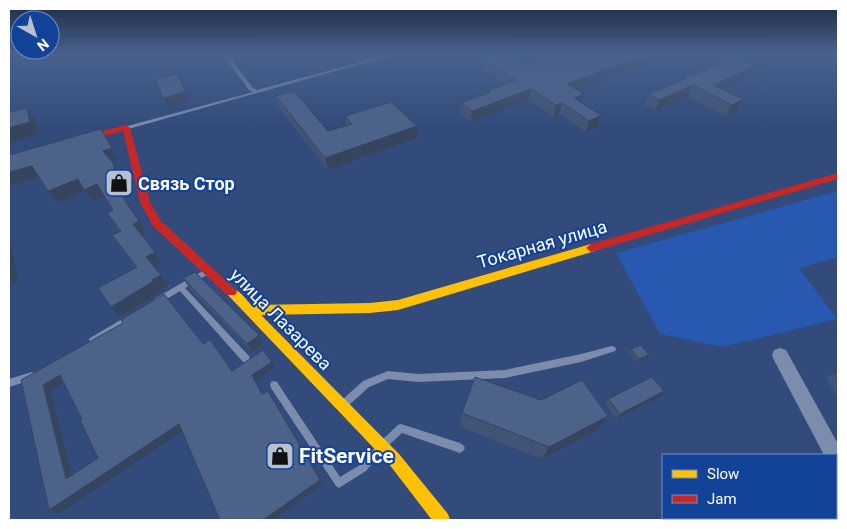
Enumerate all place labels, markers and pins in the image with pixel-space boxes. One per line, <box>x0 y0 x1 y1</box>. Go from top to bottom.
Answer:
shop icon: Связь Стор <box>104 168 134 198</box>
place label: Связь Стор <box>138 173 235 194</box>
shop icon: FitService <box>265 441 295 471</box>
place label: FitService <box>299 444 394 468</box>

